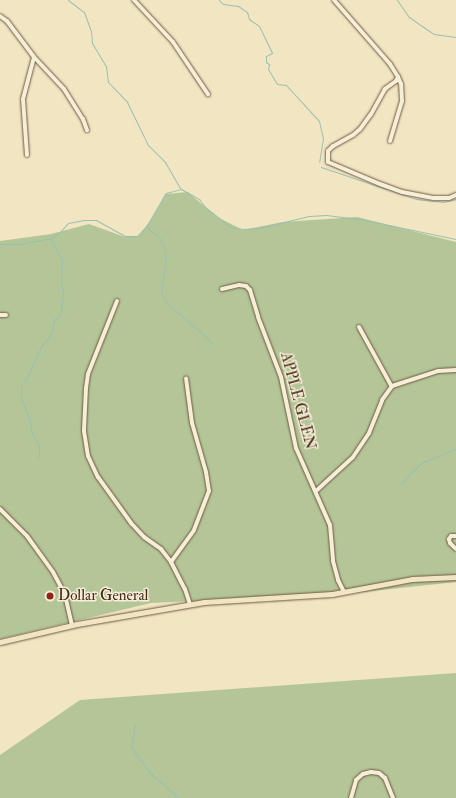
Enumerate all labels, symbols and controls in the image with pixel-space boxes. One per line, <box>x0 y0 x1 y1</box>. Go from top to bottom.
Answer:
street label: APPLE GLEN <box>276 351 320 451</box>
place label: Dollar General <box>58 587 148 605</box>
marker: Dollar General <box>45 591 55 601</box>

